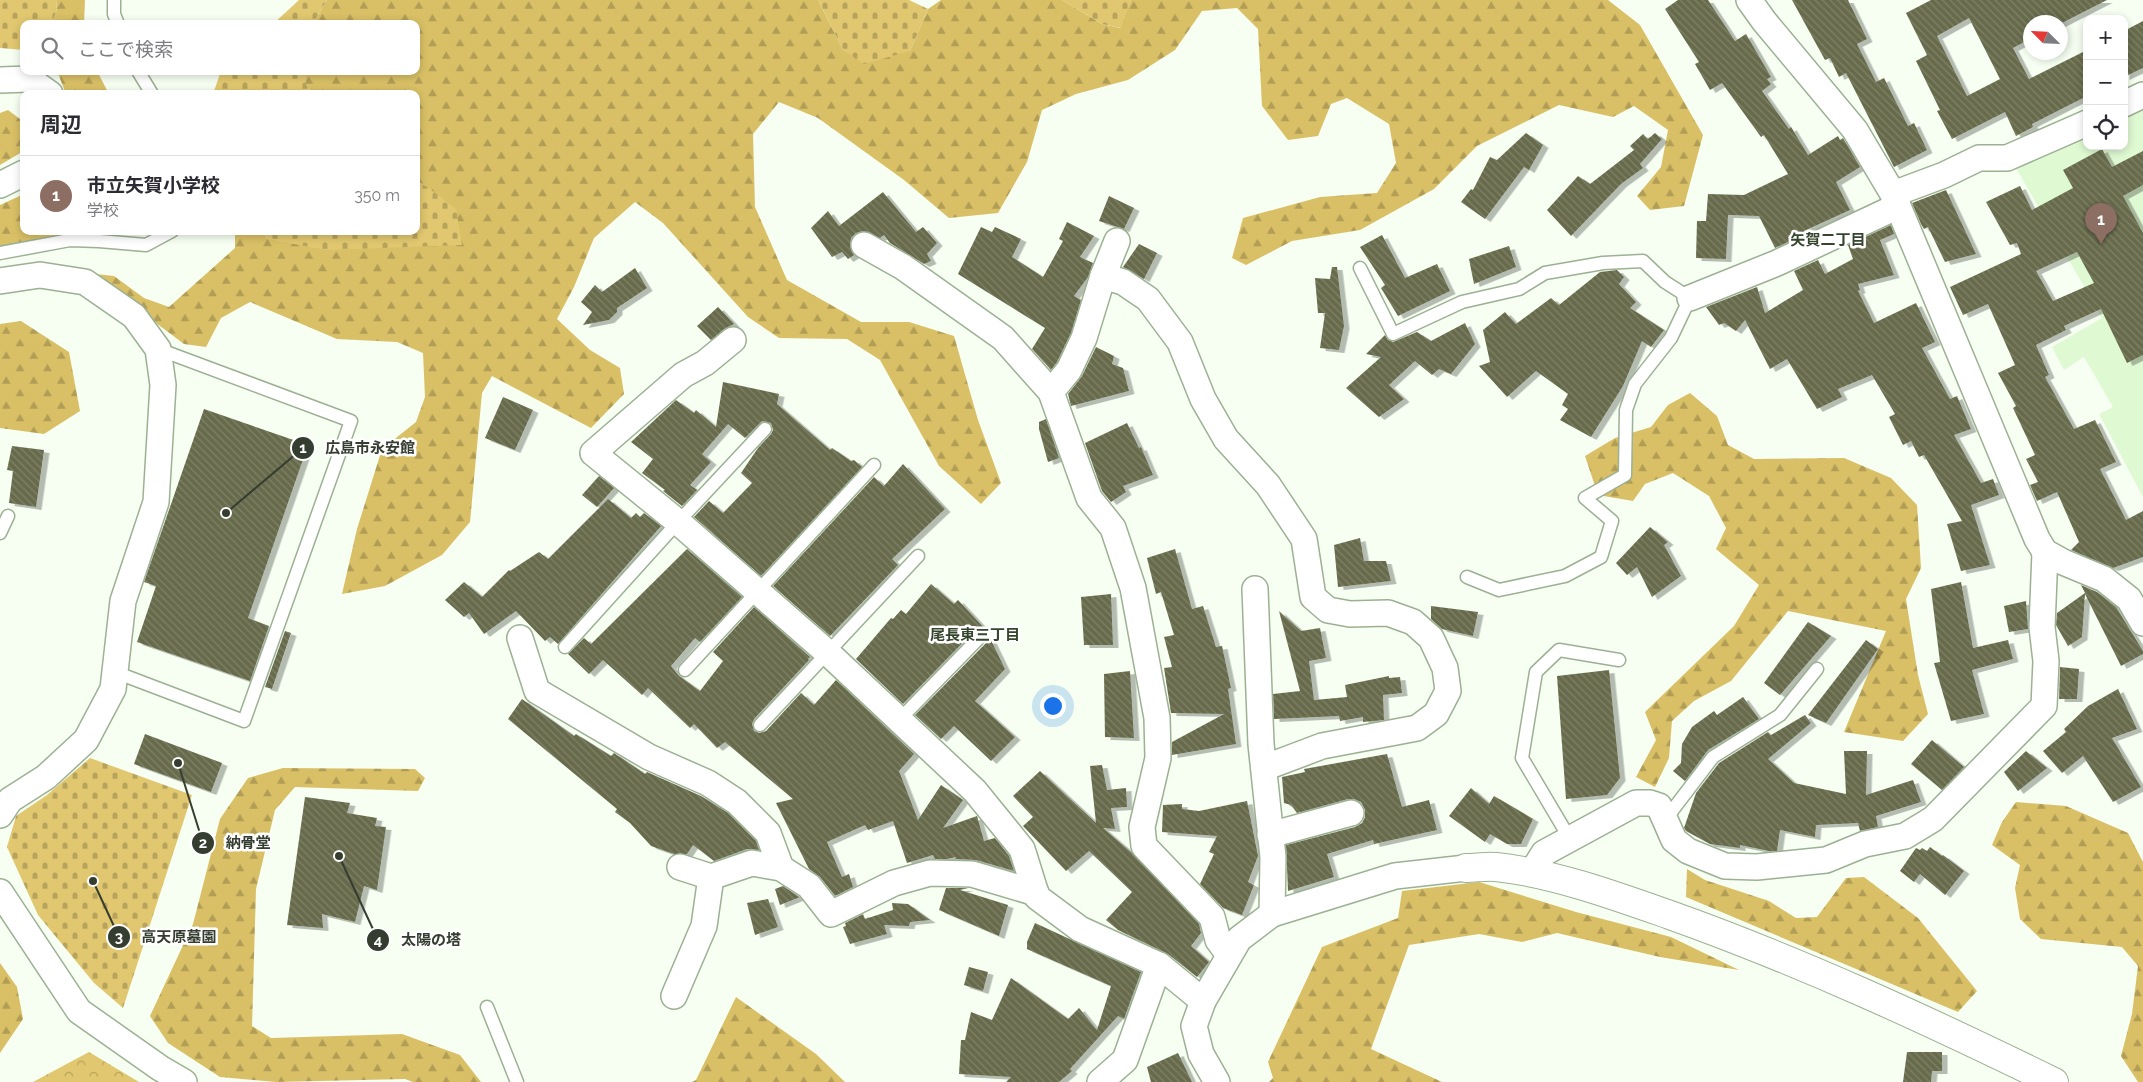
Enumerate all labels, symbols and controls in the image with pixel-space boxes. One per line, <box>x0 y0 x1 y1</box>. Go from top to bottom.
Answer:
north arrow <box>2023 15 2068 60</box>
map controls <box>2083 15 2128 150</box>
button: + <box>2083 15 2128 60</box>
search box <box>20 20 420 75</box>
icon: search <box>38 34 66 62</box>
text: ここで検索 <box>78 38 173 60</box>
button: − <box>2083 60 2128 105</box>
button: locate <box>2083 105 2128 150</box>
text: 周辺 <box>40 112 82 137</box>
text: 市立矢賀小学校 <box>87 174 220 196</box>
text: 1 <box>52 186 60 205</box>
text: 350 m <box>354 186 400 205</box>
text: 学校 <box>87 201 119 220</box>
pin: 1 <box>2085 203 2117 244</box>
district label: 矢賀二丁目 <box>1790 231 1866 249</box>
callout: 広島市永安館 <box>290 433 425 463</box>
text: 1 <box>299 439 307 457</box>
text: 広島市永安館 <box>325 439 415 457</box>
district label: 尾長東三丁目 <box>930 626 1020 644</box>
your location <box>1040 693 1066 719</box>
callout: 納骨堂 <box>190 828 280 858</box>
text: 2 <box>199 834 207 852</box>
text: 納骨堂 <box>225 834 271 852</box>
callout: 高天原墓園 <box>107 922 227 952</box>
callout: 太陽の塔 <box>366 925 471 955</box>
text: 3 <box>115 928 123 946</box>
text: 高天原墓園 <box>141 928 217 946</box>
text: 4 <box>374 931 383 949</box>
text: 太陽の塔 <box>401 931 461 949</box>

